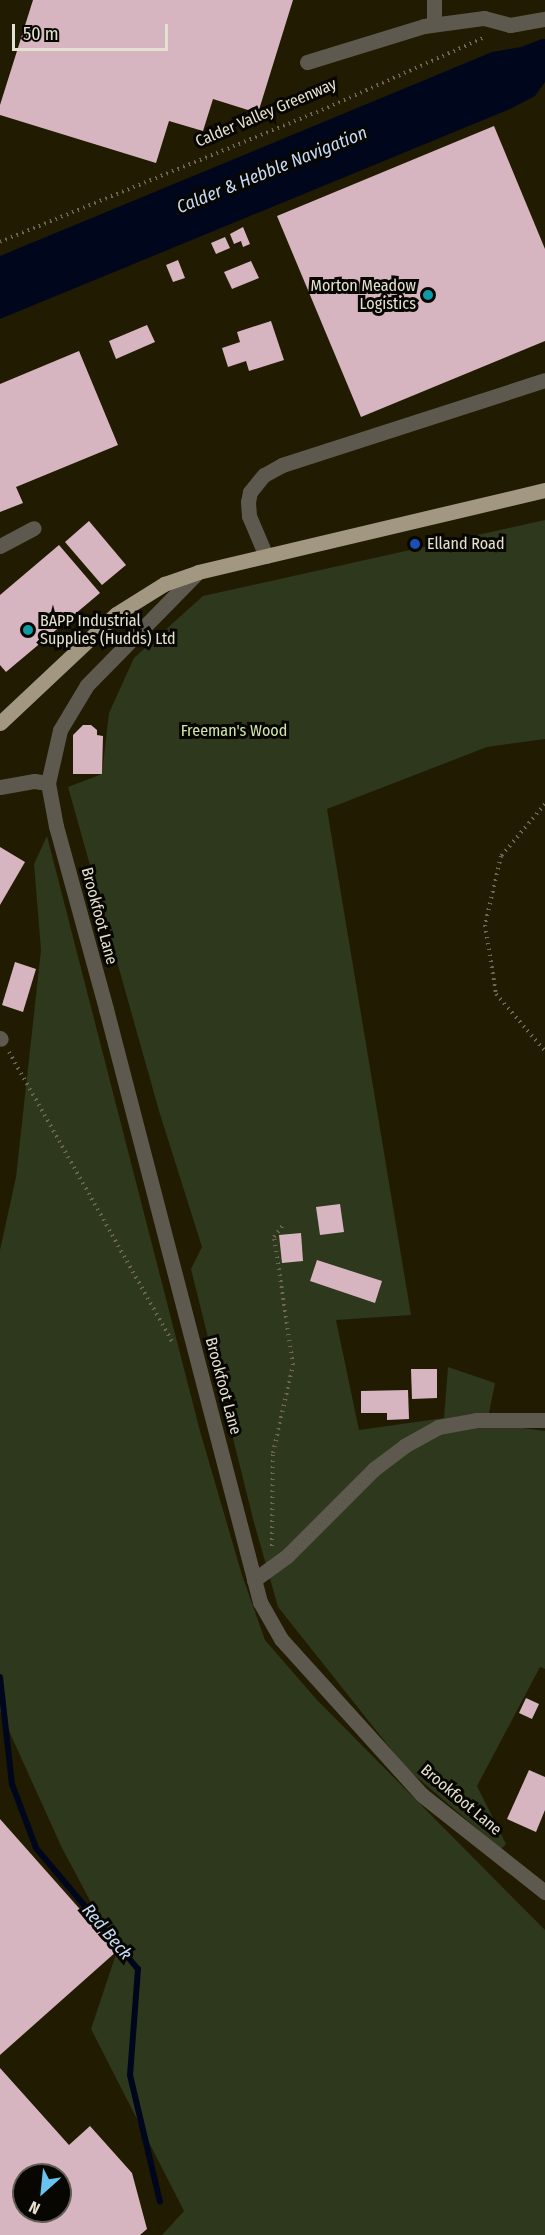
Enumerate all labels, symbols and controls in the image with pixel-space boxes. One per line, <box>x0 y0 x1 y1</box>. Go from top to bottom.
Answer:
scale bar <box>15 12 171 50</box>
text: 50 m <box>23 23 59 45</box>
street label: Calder Valley Greenway <box>193 75 339 151</box>
water label: Calder & Hebble Navigation <box>174 122 370 218</box>
place label: Morton Meadow Logistics <box>311 276 416 314</box>
marker: Morton Meadow Logistics <box>421 288 435 302</box>
place label: Elland Road <box>427 534 505 554</box>
marker: Elland Road <box>408 537 422 551</box>
place label: BAPP Industrial Supplies (Hudds) Ltd <box>40 611 176 649</box>
marker: BAPP Industrial Supplies (Hudds) Ltd <box>21 623 35 637</box>
park label: Freeman's Wood <box>181 721 287 741</box>
street label: Brookfoot Lane <box>77 865 121 967</box>
street label: Brookfoot Lane <box>201 1335 245 1437</box>
street label: Brookfoot Lane <box>417 1761 505 1839</box>
water label: Red Beck <box>77 1900 137 1964</box>
north arrow <box>12 2163 72 2223</box>
text: N <box>26 2197 43 2218</box>

